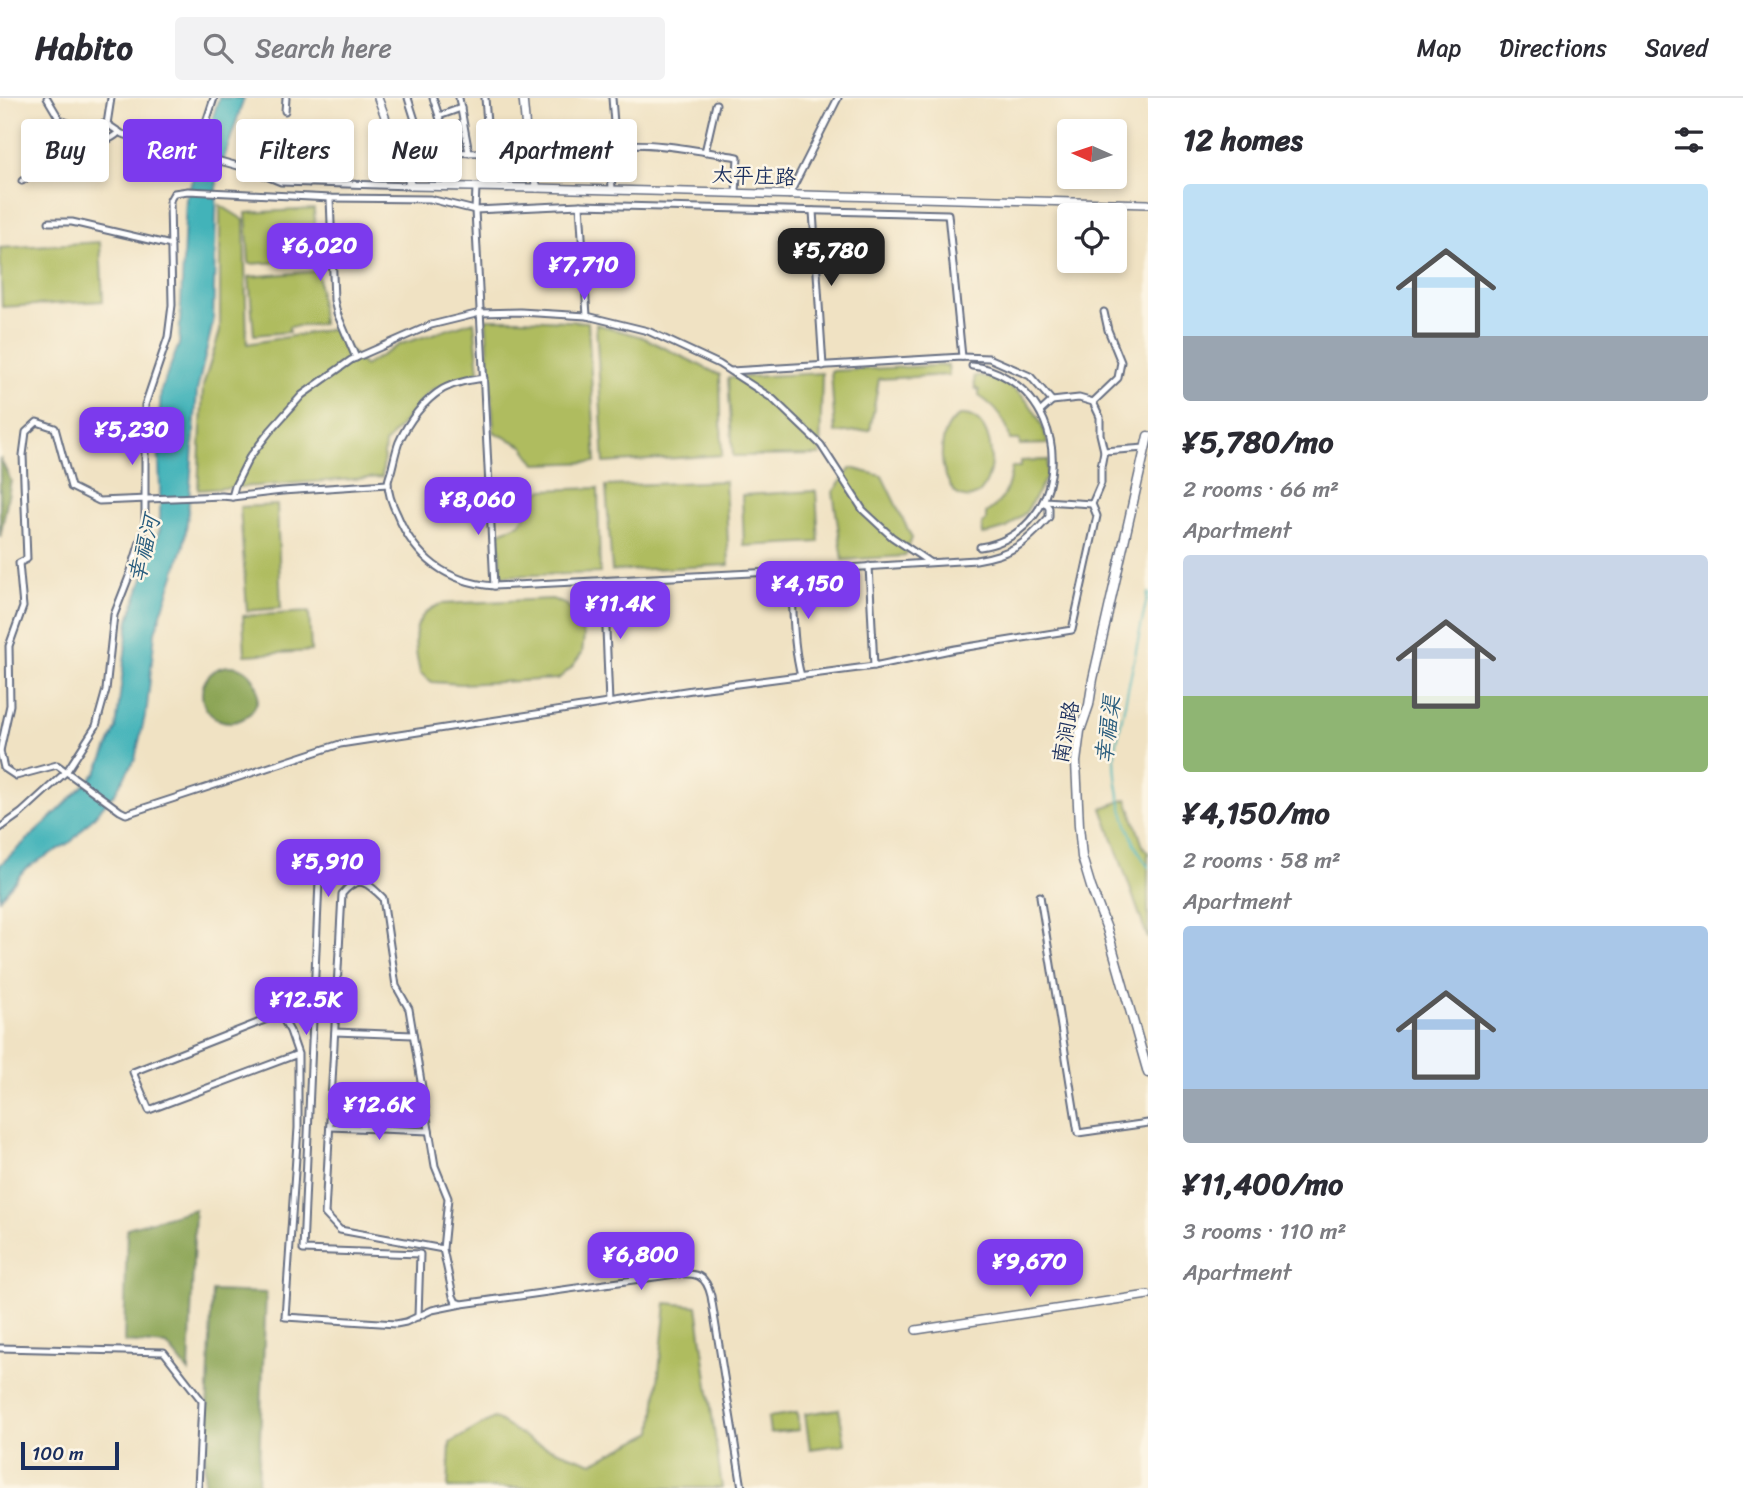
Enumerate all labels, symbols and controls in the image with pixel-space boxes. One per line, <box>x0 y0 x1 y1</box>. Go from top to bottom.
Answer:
search box <box>175 17 665 80</box>
text: Habito <box>35 19 133 77</box>
text: Search here <box>255 25 392 71</box>
text: Map <box>1417 27 1461 69</box>
text: Directions <box>1499 27 1607 69</box>
text: Saved <box>1645 27 1708 69</box>
icon: search <box>199 29 237 67</box>
text: 12 homes <box>1183 113 1303 167</box>
chip: Buy <box>21 119 109 182</box>
chip: Rent <box>123 119 222 182</box>
chip: Filters <box>236 119 354 182</box>
chip: New <box>368 119 462 182</box>
chip: Apartment <box>476 119 637 182</box>
north arrow <box>1057 119 1127 189</box>
map controls <box>1057 119 1127 273</box>
icon: filters <box>1670 121 1708 159</box>
street label: 太平庄路 <box>711 156 797 196</box>
button: locate <box>1057 203 1127 273</box>
pin: ¥6,020 <box>263 223 377 283</box>
text: ¥6,020 <box>283 225 357 266</box>
pin: ¥5,780 <box>774 228 888 288</box>
text: ¥5,780 <box>794 230 868 271</box>
icon: home <box>1383 230 1509 356</box>
pin: ¥7,710 <box>527 242 641 302</box>
text: ¥7,710 <box>549 244 619 285</box>
pin: ¥5,230 <box>75 408 189 467</box>
text: ¥5,230 <box>95 409 169 450</box>
text: ¥5,780/mo <box>1183 415 1333 469</box>
text: 2 rooms · 66 m² <box>1183 469 1339 510</box>
pin: ¥8,060 <box>421 478 535 537</box>
text: ¥8,060 <box>441 479 515 520</box>
water label: 幸福河 <box>116 507 173 587</box>
text: Apartment <box>1183 510 1292 551</box>
pin: ¥4,150 <box>751 561 865 621</box>
text: ¥4,150 <box>772 563 844 604</box>
pin: ¥11.4K <box>563 582 677 641</box>
text: ¥11.4K <box>586 583 654 624</box>
icon: home <box>1383 601 1509 727</box>
water label: 幸福渠 <box>1083 691 1133 767</box>
street label: 南涧路 <box>1041 697 1091 767</box>
text: ¥4,150/mo <box>1183 786 1330 840</box>
pin: ¥5,910 <box>271 840 385 899</box>
text: 2 rooms · 58 m² <box>1183 840 1341 881</box>
text: ¥5,910 <box>292 841 364 882</box>
text: Apartment <box>1183 881 1292 922</box>
icon: home <box>1383 972 1509 1098</box>
pin: ¥12.5K <box>249 978 363 1037</box>
text: ¥12.5K <box>271 979 341 1020</box>
pin: ¥12.6K <box>322 1082 436 1142</box>
text: ¥12.6K <box>344 1084 414 1125</box>
text: ¥11,400/mo <box>1183 1157 1343 1211</box>
text: 3 rooms · 110 m² <box>1183 1211 1347 1252</box>
pin: ¥6,800 <box>584 1232 698 1292</box>
text: ¥6,800 <box>604 1234 678 1275</box>
pin: ¥9,670 <box>973 1240 1087 1299</box>
text: ¥9,670 <box>993 1241 1067 1282</box>
text: Apartment <box>1183 1252 1292 1293</box>
text: 100 m <box>32 1437 84 1470</box>
scale bar <box>21 1439 119 1471</box>

